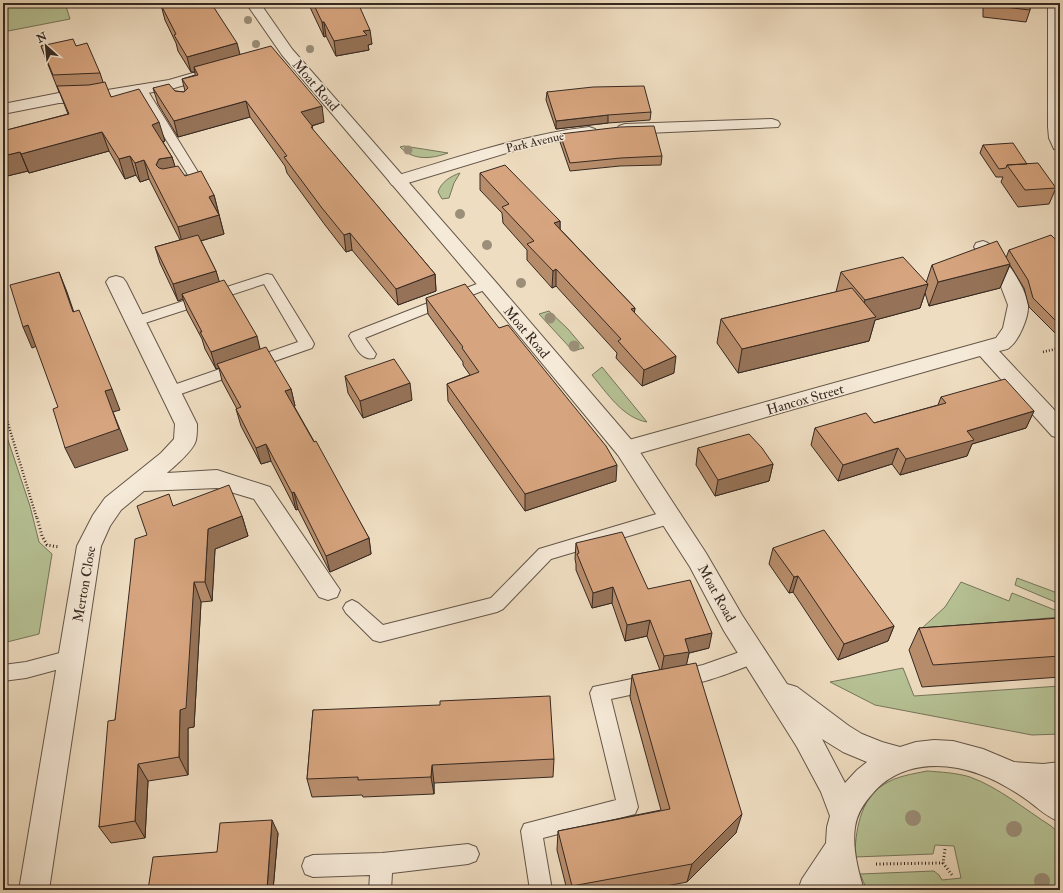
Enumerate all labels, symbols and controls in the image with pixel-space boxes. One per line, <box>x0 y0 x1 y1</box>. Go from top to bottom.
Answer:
north arrow <box>26 26 66 66</box>
text: N <box>33 29 50 46</box>
street label: Moat Road <box>289 56 343 115</box>
street label: Park Avenue <box>505 129 566 156</box>
street label: Moat Road <box>500 303 553 362</box>
street label: Hancox Street <box>765 380 846 419</box>
street label: Merton Close <box>69 545 100 623</box>
street label: Moat Road <box>694 562 739 625</box>

